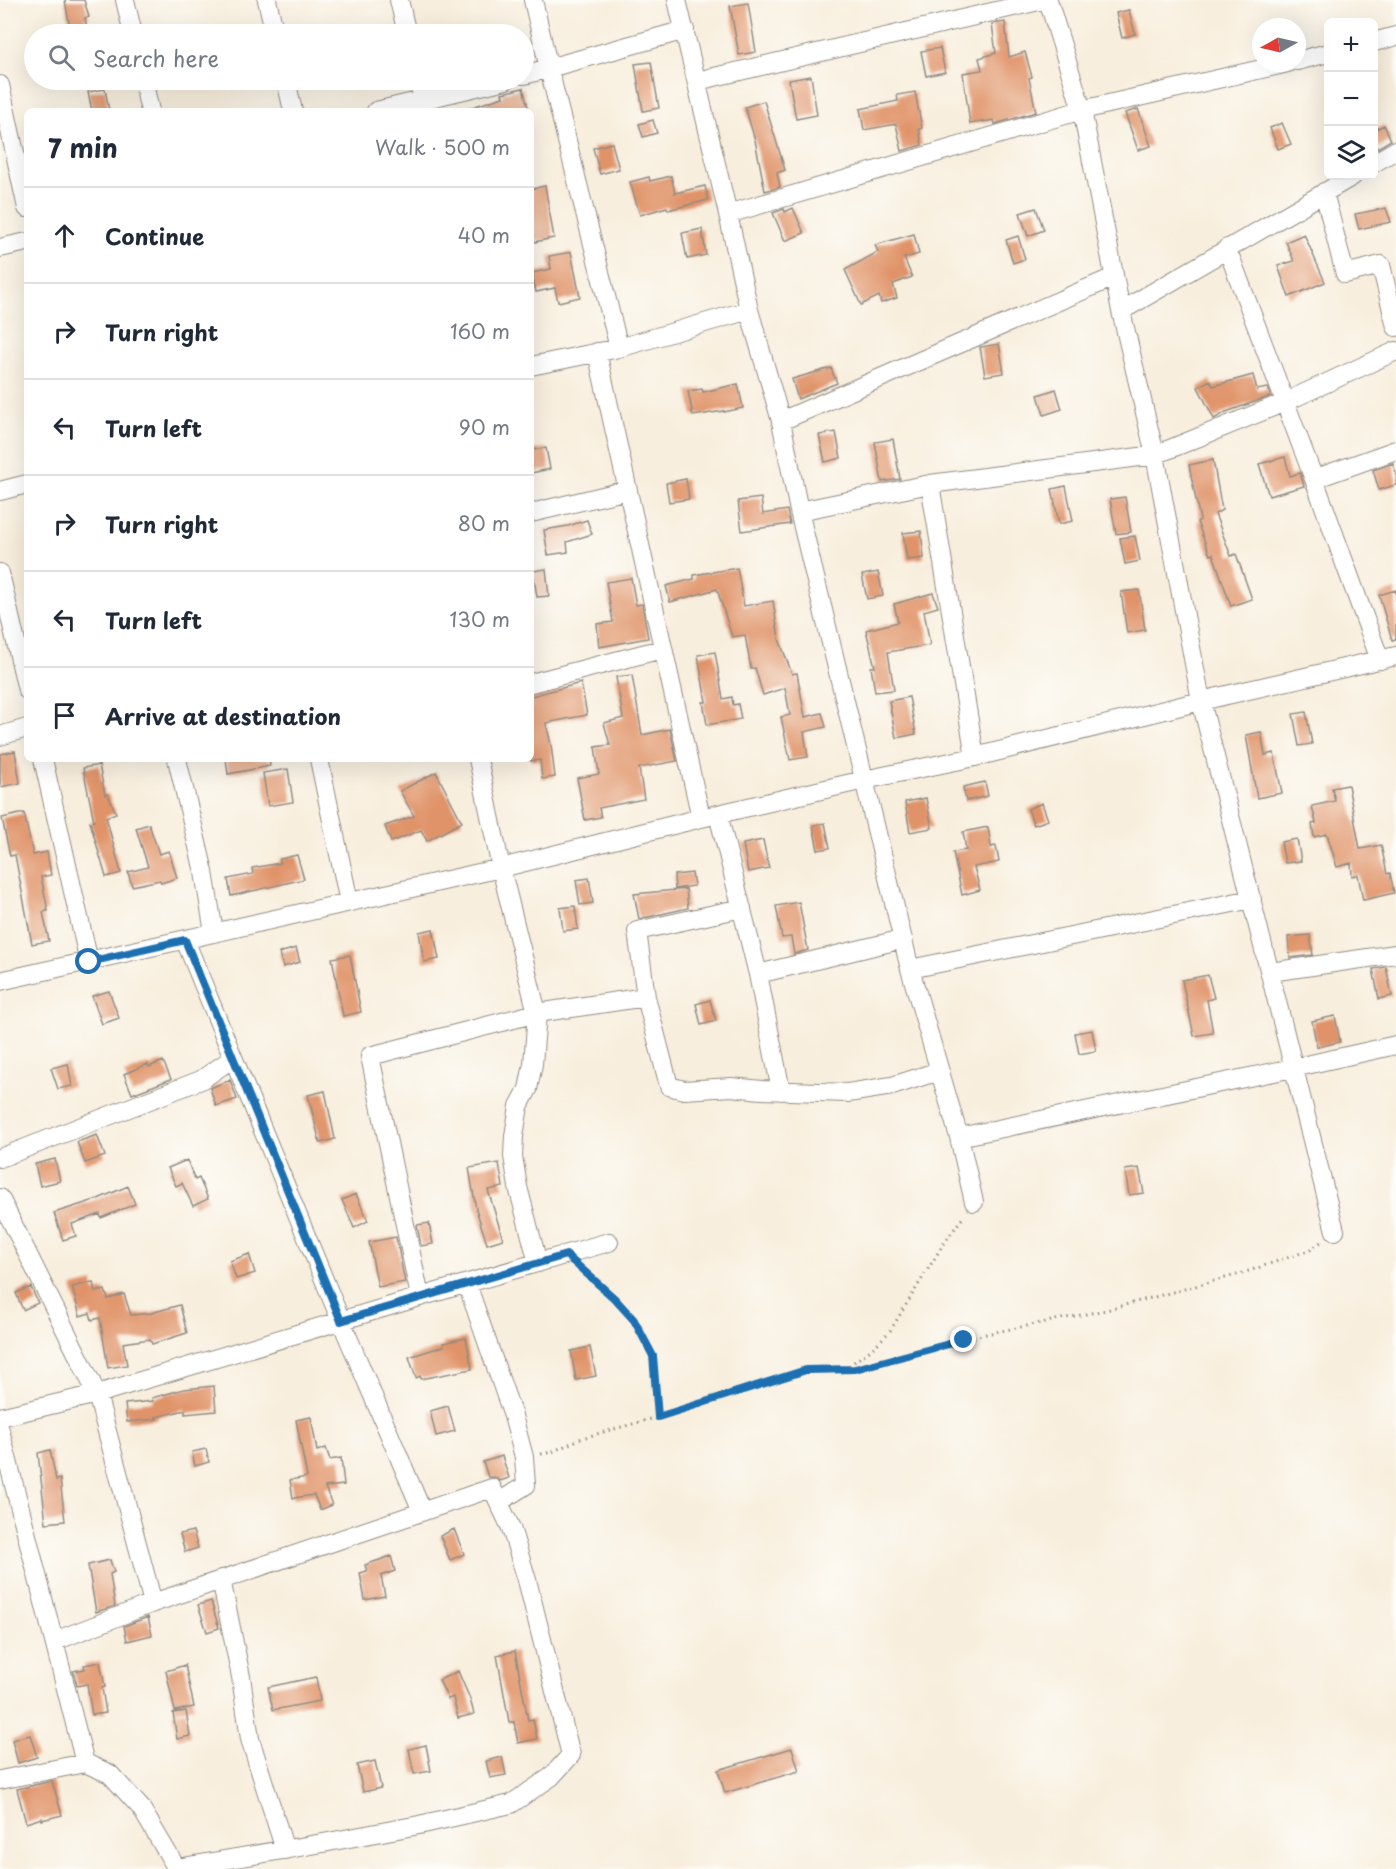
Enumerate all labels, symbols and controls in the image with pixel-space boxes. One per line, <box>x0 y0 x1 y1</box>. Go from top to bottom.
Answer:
north arrow <box>1252 18 1306 72</box>
map controls <box>1324 18 1378 180</box>
button: + <box>1324 18 1378 72</box>
search box <box>24 24 534 90</box>
icon: search <box>45 41 78 74</box>
text: Search here <box>93 41 219 74</box>
button: − <box>1324 72 1378 126</box>
button: layers <box>1324 126 1378 180</box>
text: 7 min <box>48 128 118 167</box>
text: Walk · 500 m <box>375 132 510 162</box>
icon: ahead <box>48 219 81 252</box>
text: Continue <box>105 219 204 252</box>
text: 40 m <box>458 220 510 250</box>
icon: right <box>48 315 81 348</box>
text: Turn right <box>105 315 218 348</box>
text: 160 m <box>450 316 510 346</box>
icon: left <box>48 411 81 444</box>
text: Turn left <box>105 411 202 444</box>
text: 90 m <box>459 412 510 442</box>
icon: right <box>48 507 81 540</box>
text: Turn right <box>105 507 218 540</box>
text: 80 m <box>458 508 510 538</box>
icon: left <box>48 603 81 636</box>
text: Turn left <box>105 603 202 636</box>
text: 130 m <box>450 604 510 634</box>
icon: arrive <box>48 699 81 732</box>
text: Arrive at destination <box>105 699 341 732</box>
route start <box>75 948 101 974</box>
route end <box>950 1326 976 1352</box>

